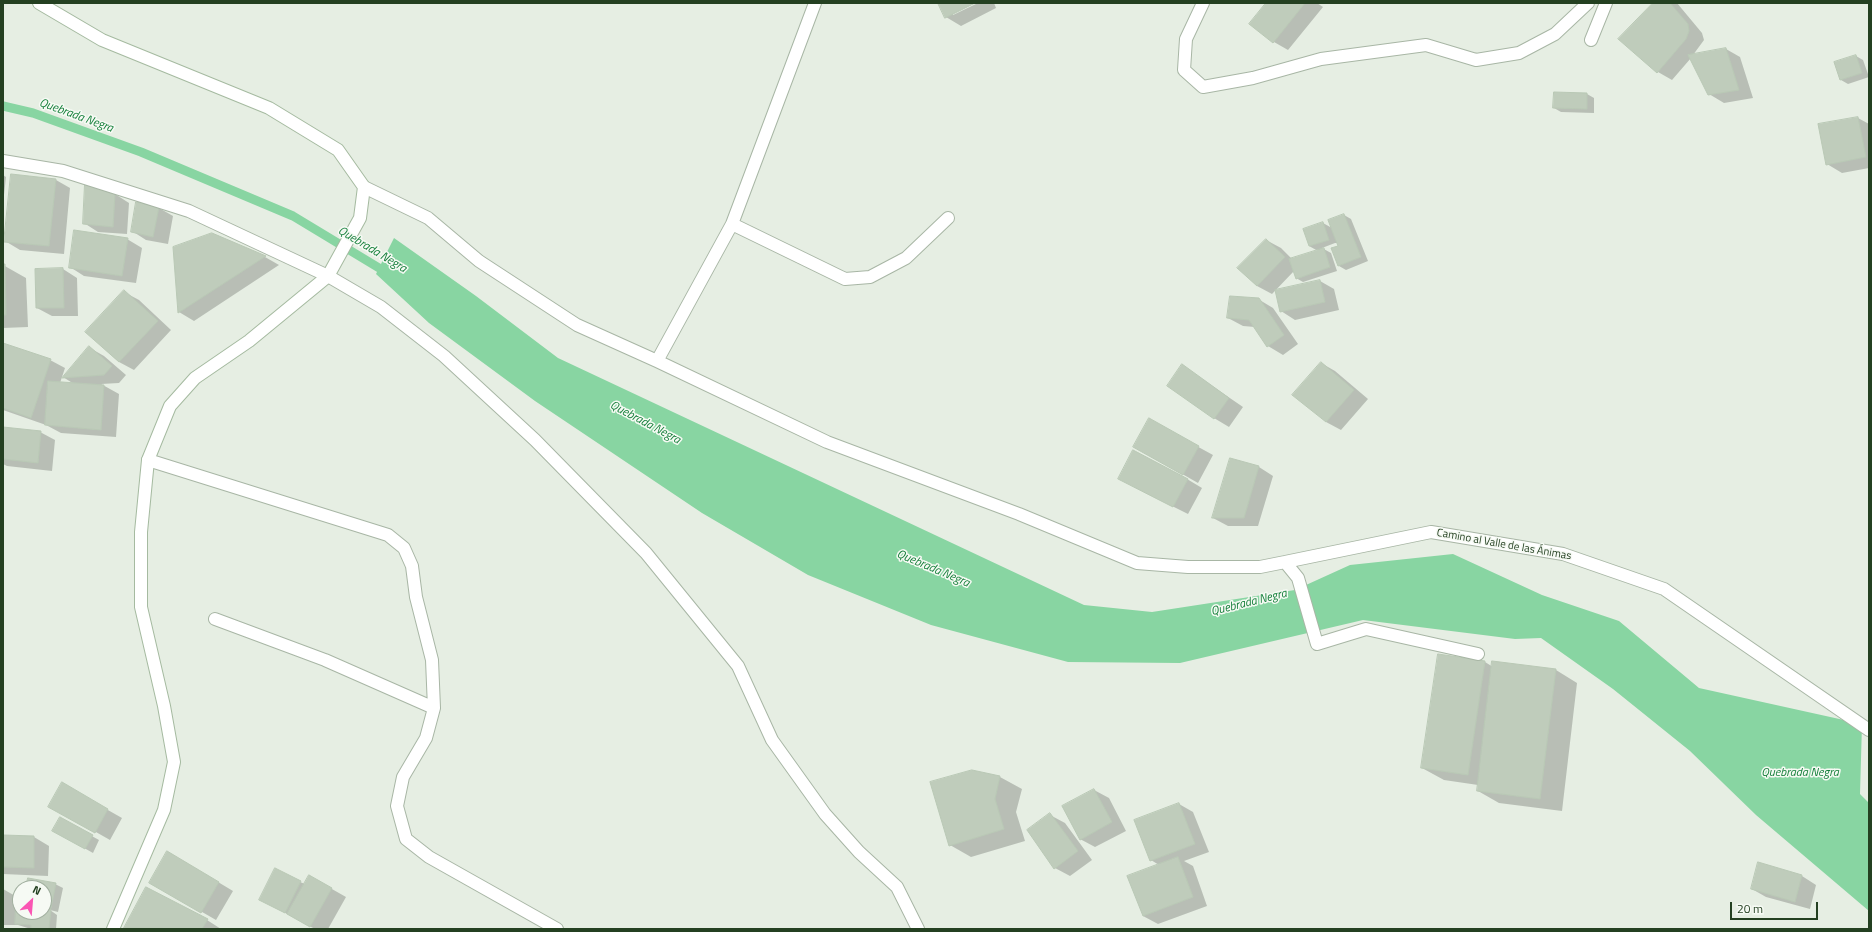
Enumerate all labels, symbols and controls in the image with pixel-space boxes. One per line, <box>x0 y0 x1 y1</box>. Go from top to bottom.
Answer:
water label: Quebrada Negra <box>37 96 115 136</box>
water label: Quebrada Negra <box>335 224 409 276</box>
water label: Quebrada Negra <box>607 398 683 448</box>
street label: Camino al Valle de las Ánimas <box>1436 527 1572 563</box>
water label: Quebrada Negra <box>894 547 972 591</box>
water label: Quebrada Negra <box>1210 587 1288 619</box>
water label: Quebrada Negra <box>1761 766 1839 780</box>
north arrow <box>12 880 52 920</box>
text: N <box>30 881 44 899</box>
scale bar <box>1732 894 1820 920</box>
text: 20 m <box>1737 899 1763 918</box>

